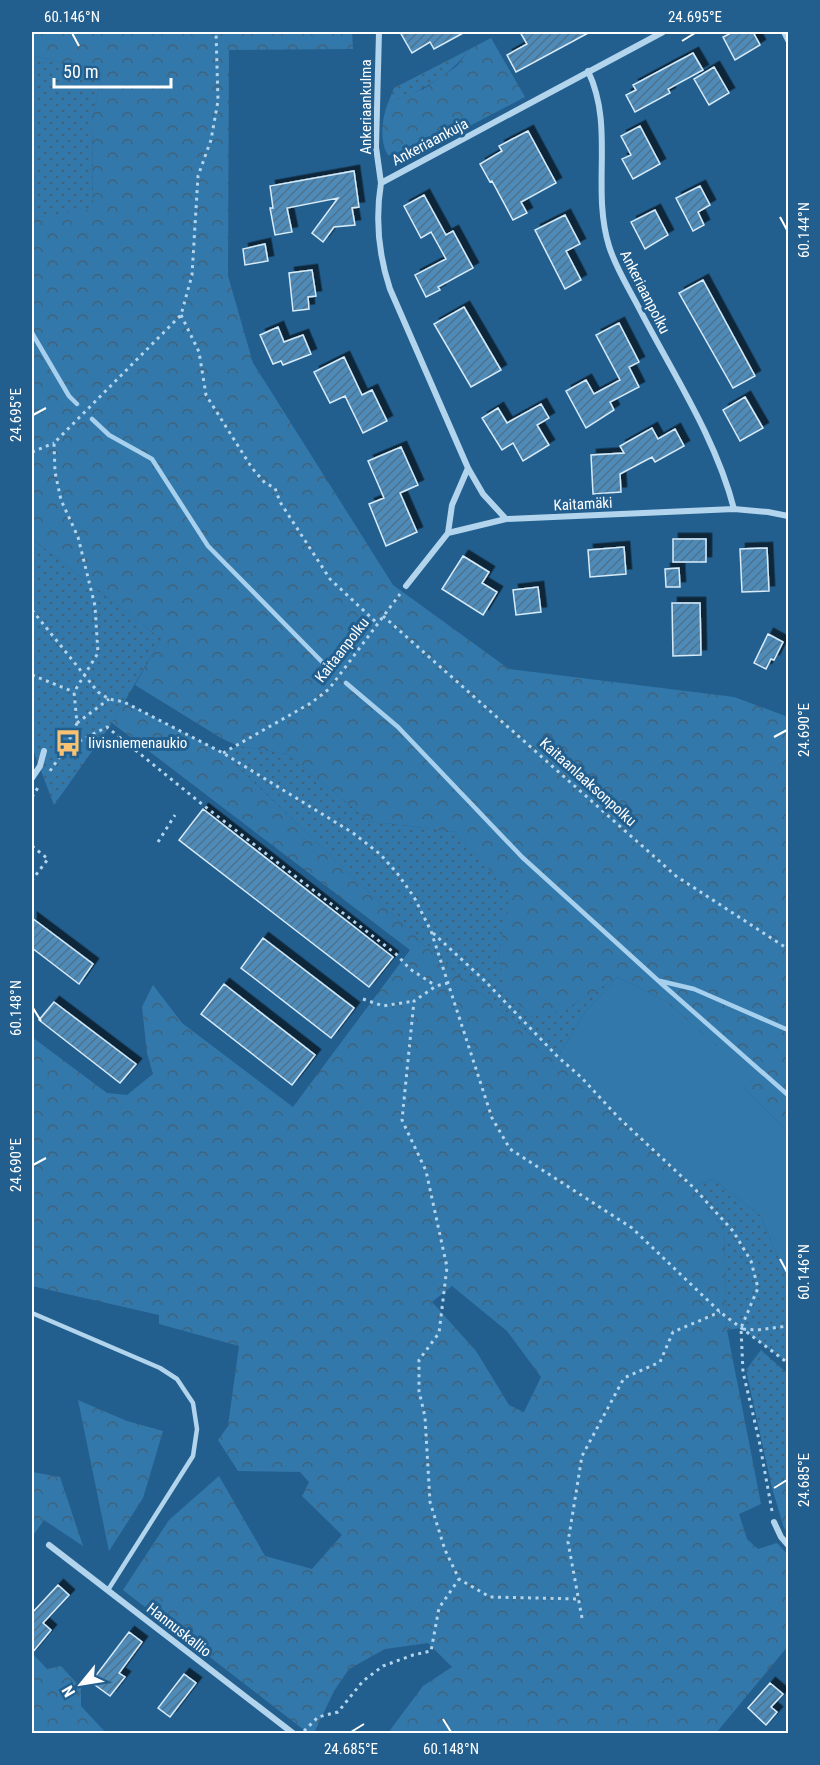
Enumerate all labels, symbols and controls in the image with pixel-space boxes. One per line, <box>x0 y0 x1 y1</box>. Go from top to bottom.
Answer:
text: 60.146°N <box>44 8 100 26</box>
text: 24.695°E <box>668 8 722 26</box>
scale bar <box>54 51 171 89</box>
street label: Ankeriaankulma <box>357 59 375 155</box>
text: 50 m <box>63 61 98 82</box>
street label: Ankeriaankuja <box>389 114 471 170</box>
text: 60.144°N <box>795 202 813 258</box>
street label: Ankeriaanpolku <box>616 247 674 337</box>
text: 24.695°E <box>7 388 25 442</box>
street label: Kaitamäki <box>553 493 613 515</box>
street label: Kaitaanpolku <box>311 614 373 686</box>
text: 24.690°E <box>795 703 813 757</box>
bus stop icon: Iivisniemenaukio <box>53 728 83 758</box>
place label: Iivisniemenaukio <box>88 734 187 752</box>
street label: Kaitaanlaaksonpolku <box>536 734 640 830</box>
text: 60.148°N <box>7 980 25 1036</box>
text: 24.690°E <box>7 1138 25 1192</box>
text: 60.146°N <box>795 1244 813 1300</box>
text: 24.685°E <box>795 1453 813 1507</box>
street label: Hannuskallio <box>143 1599 215 1661</box>
north arrow <box>51 1654 111 1714</box>
text: N <box>58 1682 79 1700</box>
text: 24.685°E <box>324 1740 378 1758</box>
text: 60.148°N <box>423 1740 479 1758</box>

